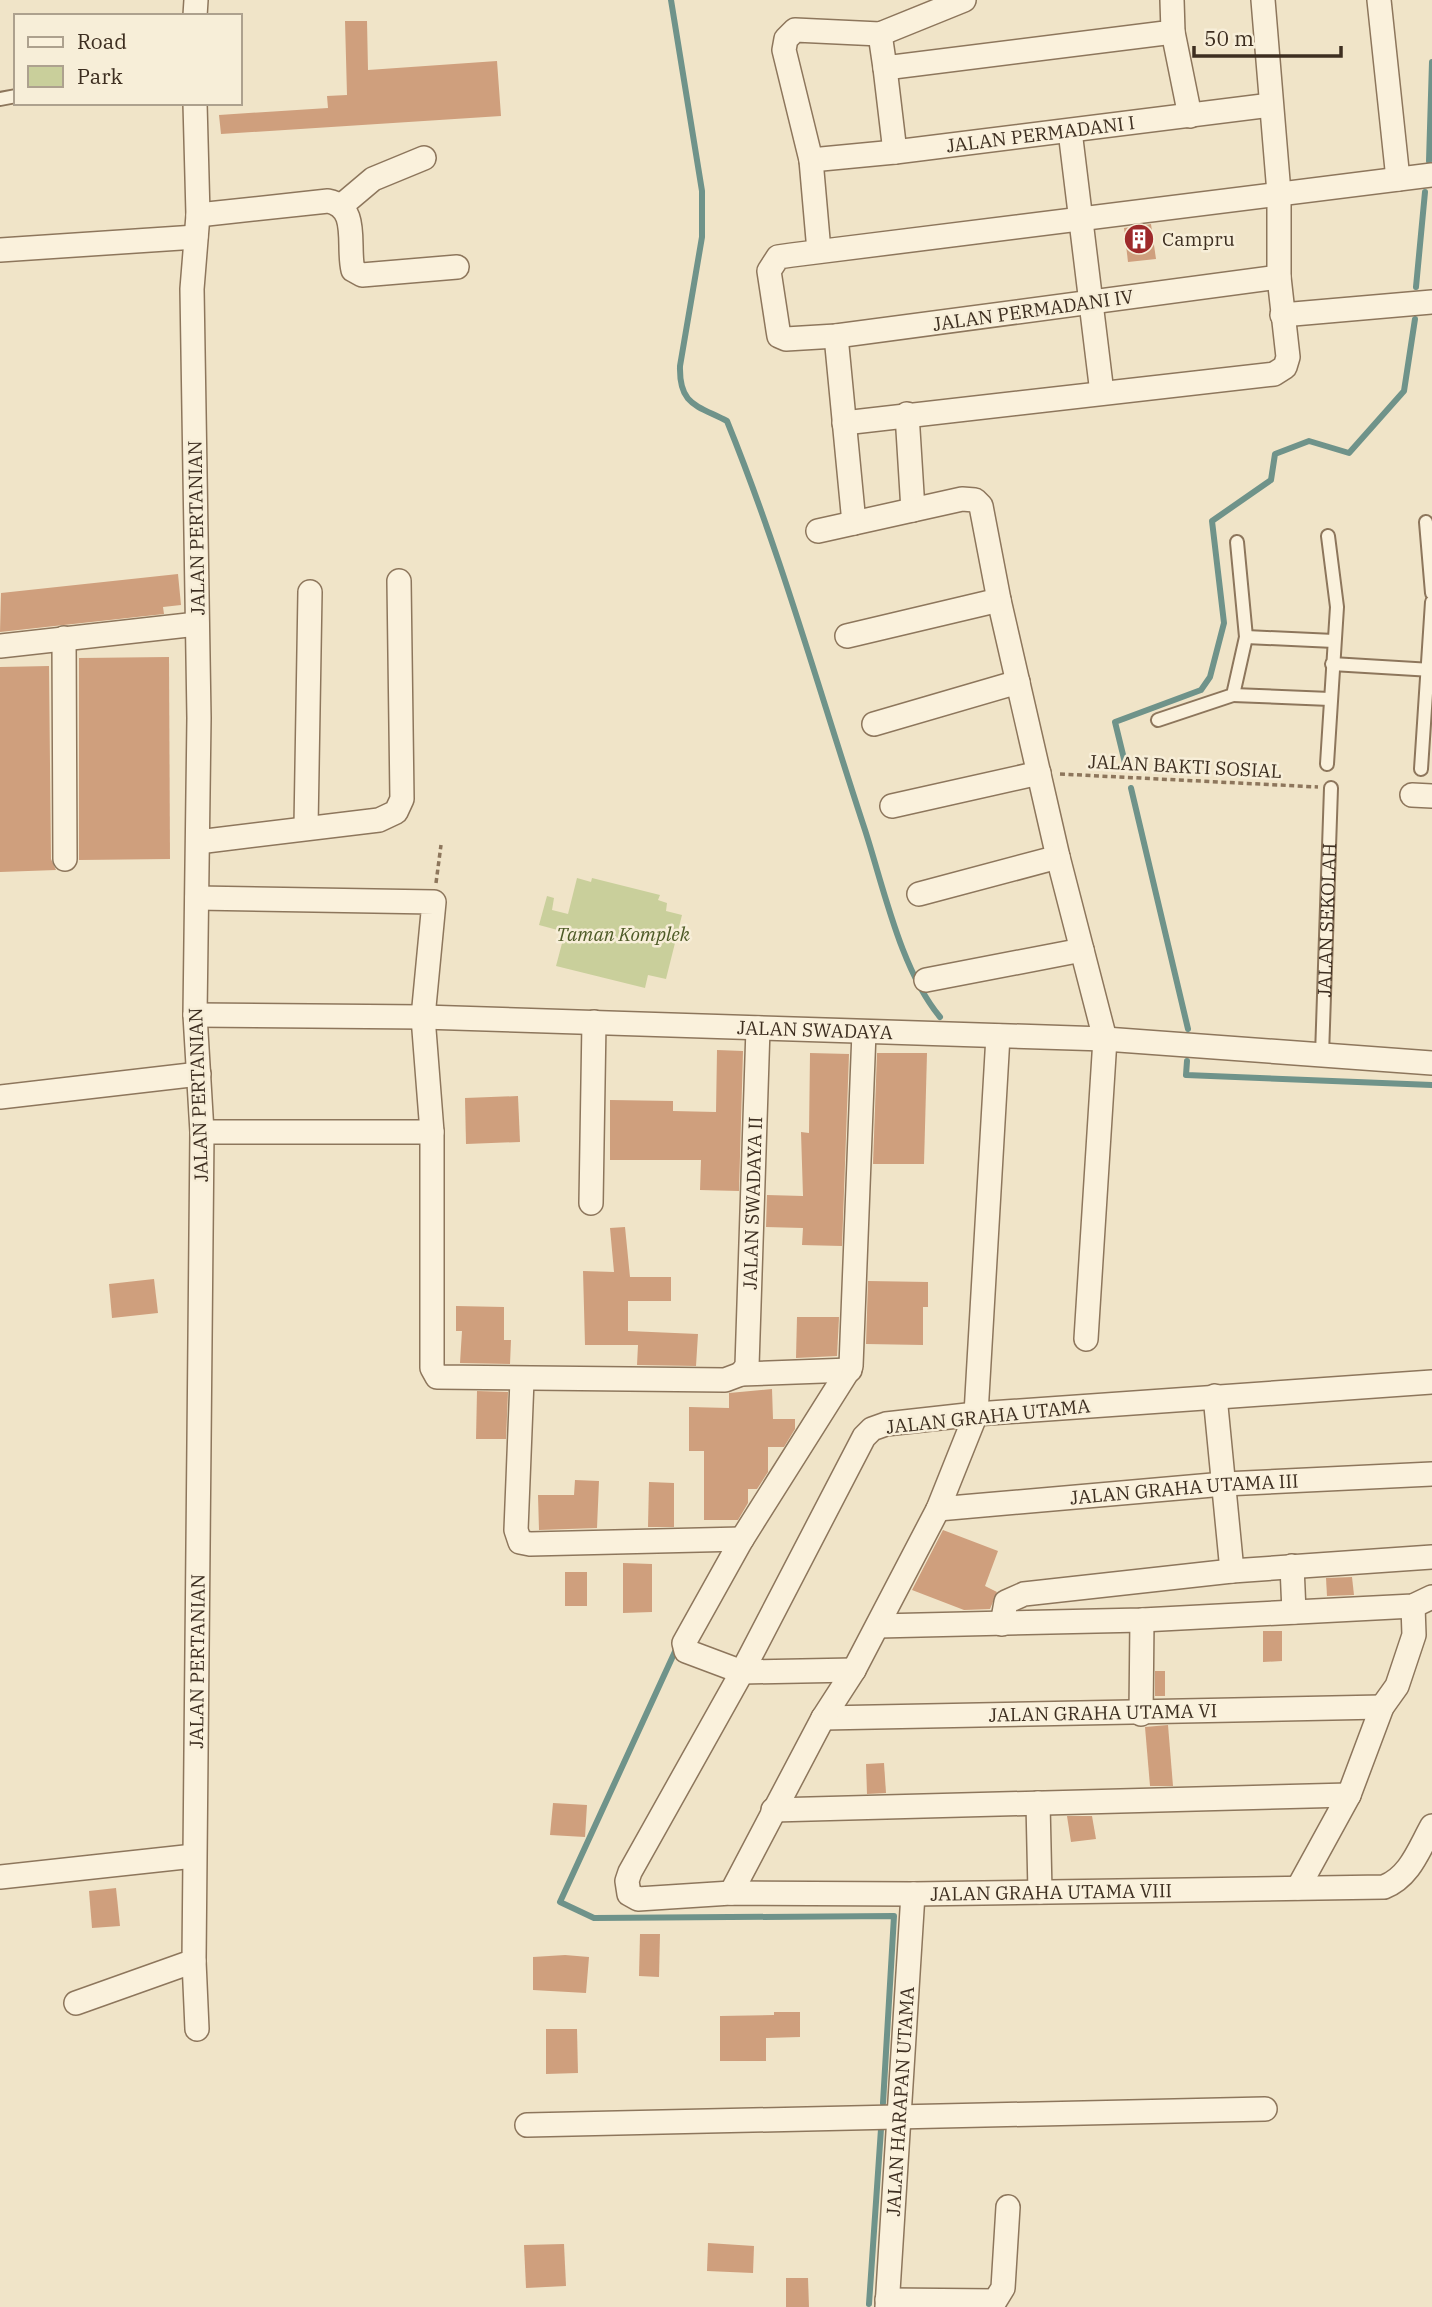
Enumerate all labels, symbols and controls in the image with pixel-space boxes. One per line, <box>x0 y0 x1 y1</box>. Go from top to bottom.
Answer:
legend <box>14 14 242 105</box>
scale bar <box>1194 14 1341 58</box>
text: 50 m <box>1204 24 1254 52</box>
text: Road <box>77 27 127 55</box>
text: Park <box>77 62 124 90</box>
street label: JALAN PERMADANI I <box>945 110 1136 157</box>
building icon: Campru <box>1122 222 1156 256</box>
place label: Campru <box>1162 227 1235 251</box>
street label: JALAN PERMADANI IV <box>931 284 1135 336</box>
street label: JALAN PERTANIAN <box>182 440 210 616</box>
street label: JALAN BAKTI SOSIAL <box>1088 749 1282 783</box>
street label: JALAN SEKOLAH <box>1312 842 1341 998</box>
park label: Taman Komplek <box>556 922 691 946</box>
street label: JALAN PERTANIAN <box>183 1007 213 1183</box>
street label: JALAN SWADAYA <box>737 1015 893 1044</box>
street label: JALAN SWADAYA II <box>737 1116 767 1290</box>
street label: JALAN GRAHA UTAMA <box>885 1393 1091 1439</box>
street label: JALAN GRAHA UTAMA III <box>1069 1468 1299 1509</box>
street label: JALAN PERTANIAN <box>184 1574 210 1749</box>
street label: JALAN GRAHA UTAMA VI <box>988 1698 1218 1727</box>
street label: JALAN GRAHA UTAMA VIII <box>930 1878 1172 1906</box>
street label: JALAN HARAPAN UTAMA <box>881 1986 919 2217</box>

